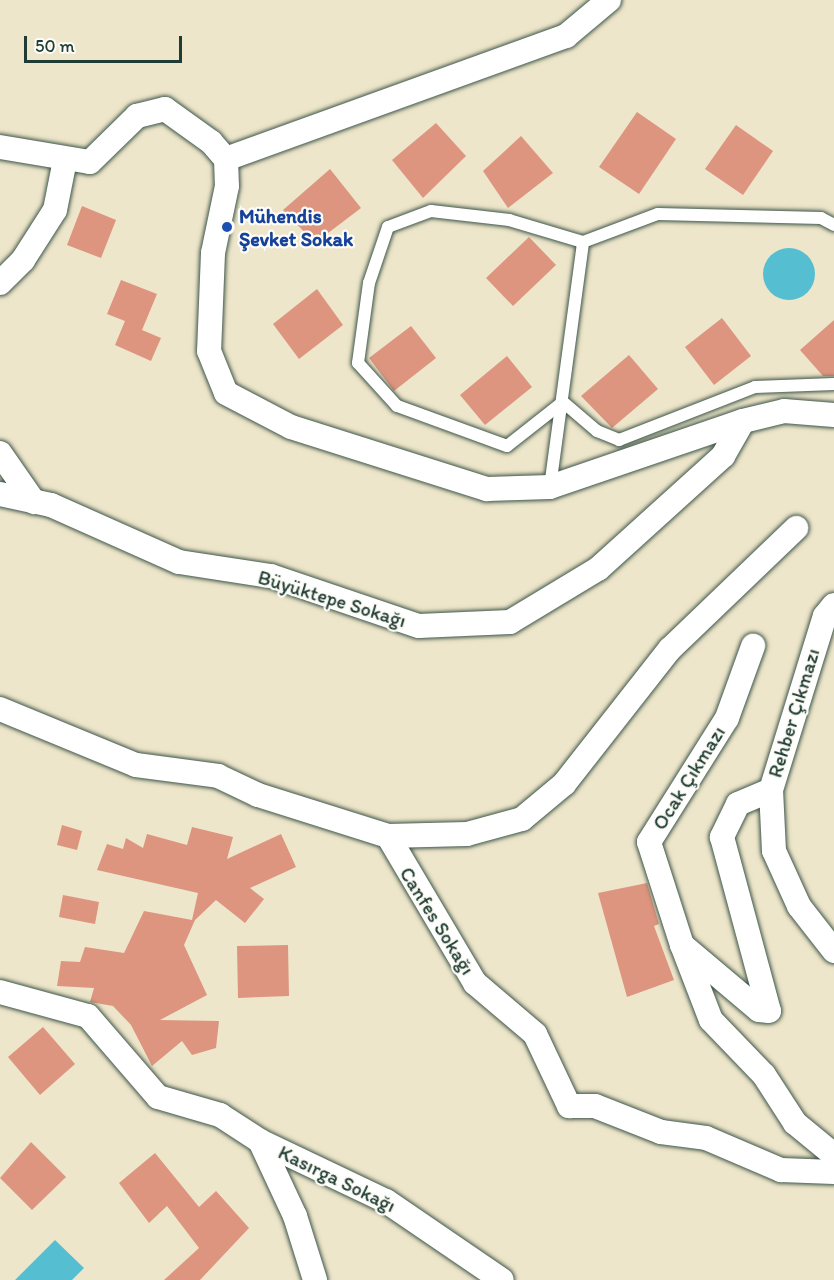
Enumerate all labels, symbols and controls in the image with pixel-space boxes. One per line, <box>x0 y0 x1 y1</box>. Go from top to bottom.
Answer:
scale bar <box>27 24 184 62</box>
text: 50 m <box>35 35 75 57</box>
place label: Mühendis Şevket Sokak <box>239 204 353 251</box>
marker: Mühendis Şevket Sokak <box>220 220 234 234</box>
street label: Büyüktepe Sokağı <box>255 565 409 633</box>
street label: Rehber Çıkmazı <box>763 645 825 781</box>
street label: Ocak Çıkmazı <box>648 722 730 834</box>
street label: Canfes Sokağı <box>394 863 480 979</box>
street label: Kasırga Sokağı <box>275 1140 399 1218</box>

